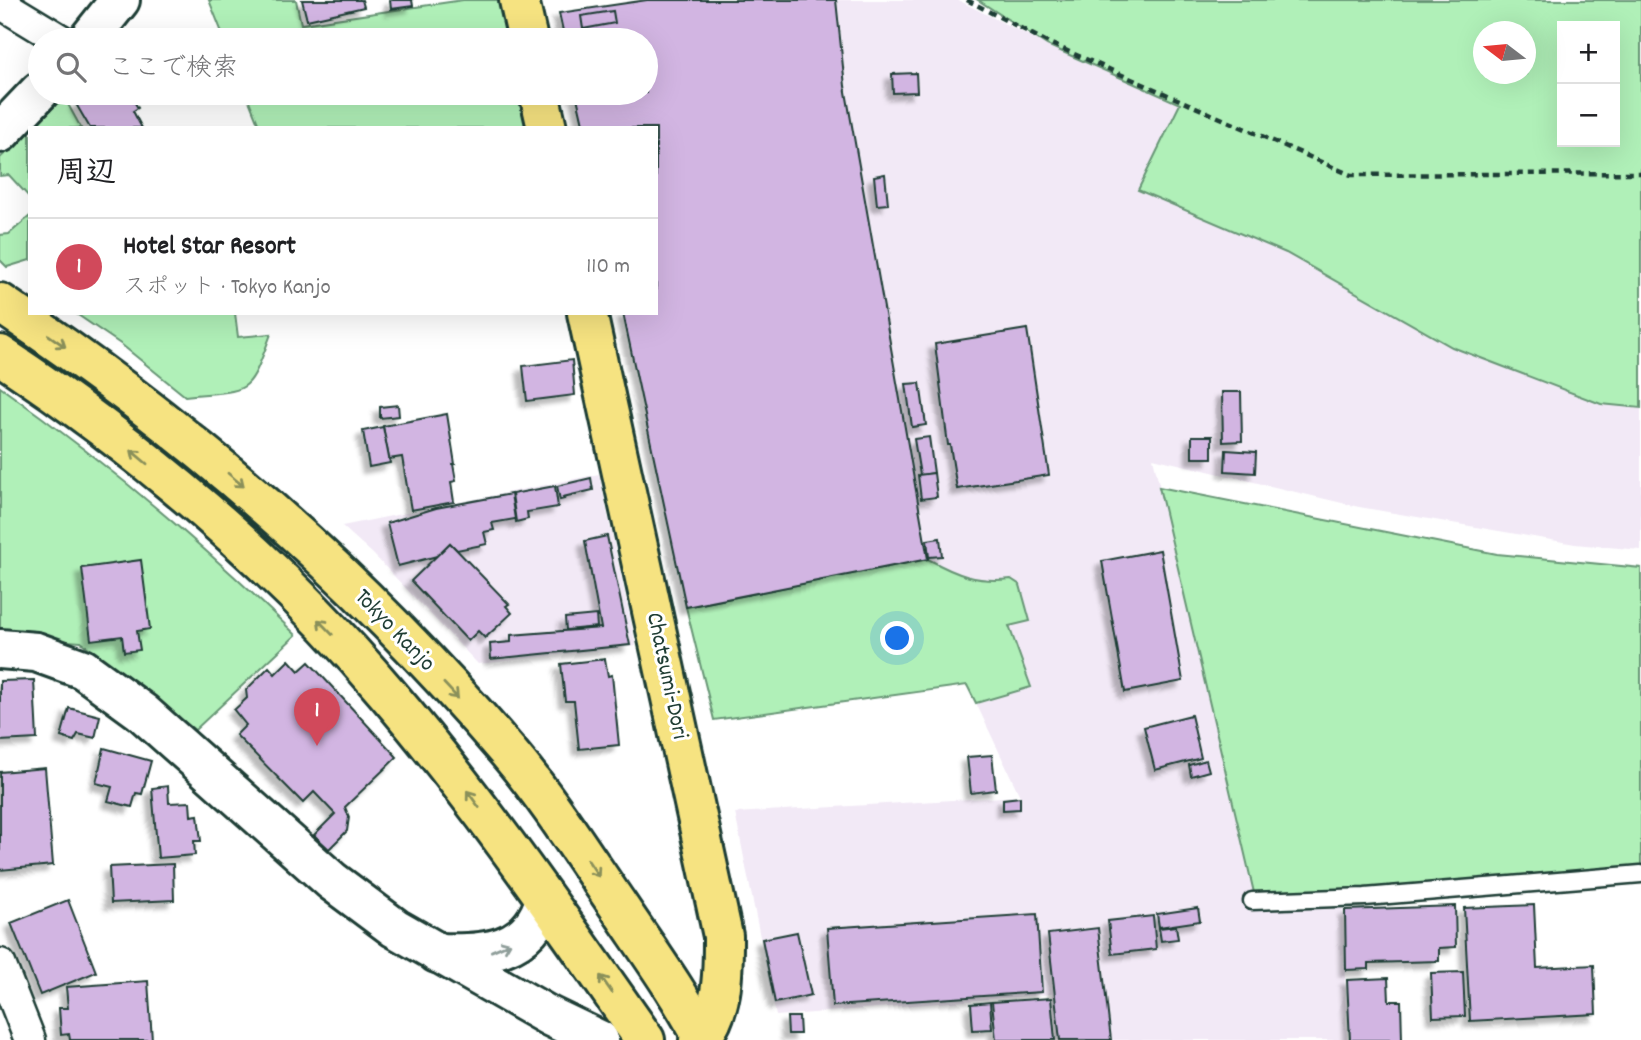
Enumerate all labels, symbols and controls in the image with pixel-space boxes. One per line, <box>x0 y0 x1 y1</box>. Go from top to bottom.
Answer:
north arrow <box>1473 21 1536 84</box>
map controls <box>1557 21 1620 147</box>
button: + <box>1557 21 1620 84</box>
search box <box>28 28 658 105</box>
icon: search <box>52 48 90 86</box>
text: ここで検索 <box>108 51 238 88</box>
button: − <box>1557 84 1620 147</box>
text: 周辺 <box>56 154 116 197</box>
text: Hotel Star Resort <box>123 229 296 266</box>
text: 1 <box>76 251 82 284</box>
text: 110 m <box>586 251 630 284</box>
text: スポット · Tokyo Kanjo <box>123 272 331 305</box>
one-way arrow <box>47 334 66 348</box>
one-way arrow <box>130 450 148 465</box>
one-way arrow <box>227 472 245 488</box>
street label: Tokyo Kanjo <box>346 582 442 680</box>
street label: Chatsumi-Dori <box>636 609 696 743</box>
one-way arrow <box>316 619 333 636</box>
your location <box>880 621 914 655</box>
one-way arrow <box>443 682 459 700</box>
pin: 1 <box>294 688 340 746</box>
one-way arrow <box>466 790 480 809</box>
one-way arrow <box>585 858 600 877</box>
one-way arrow <box>490 939 511 952</box>
one-way arrow <box>599 975 613 994</box>

